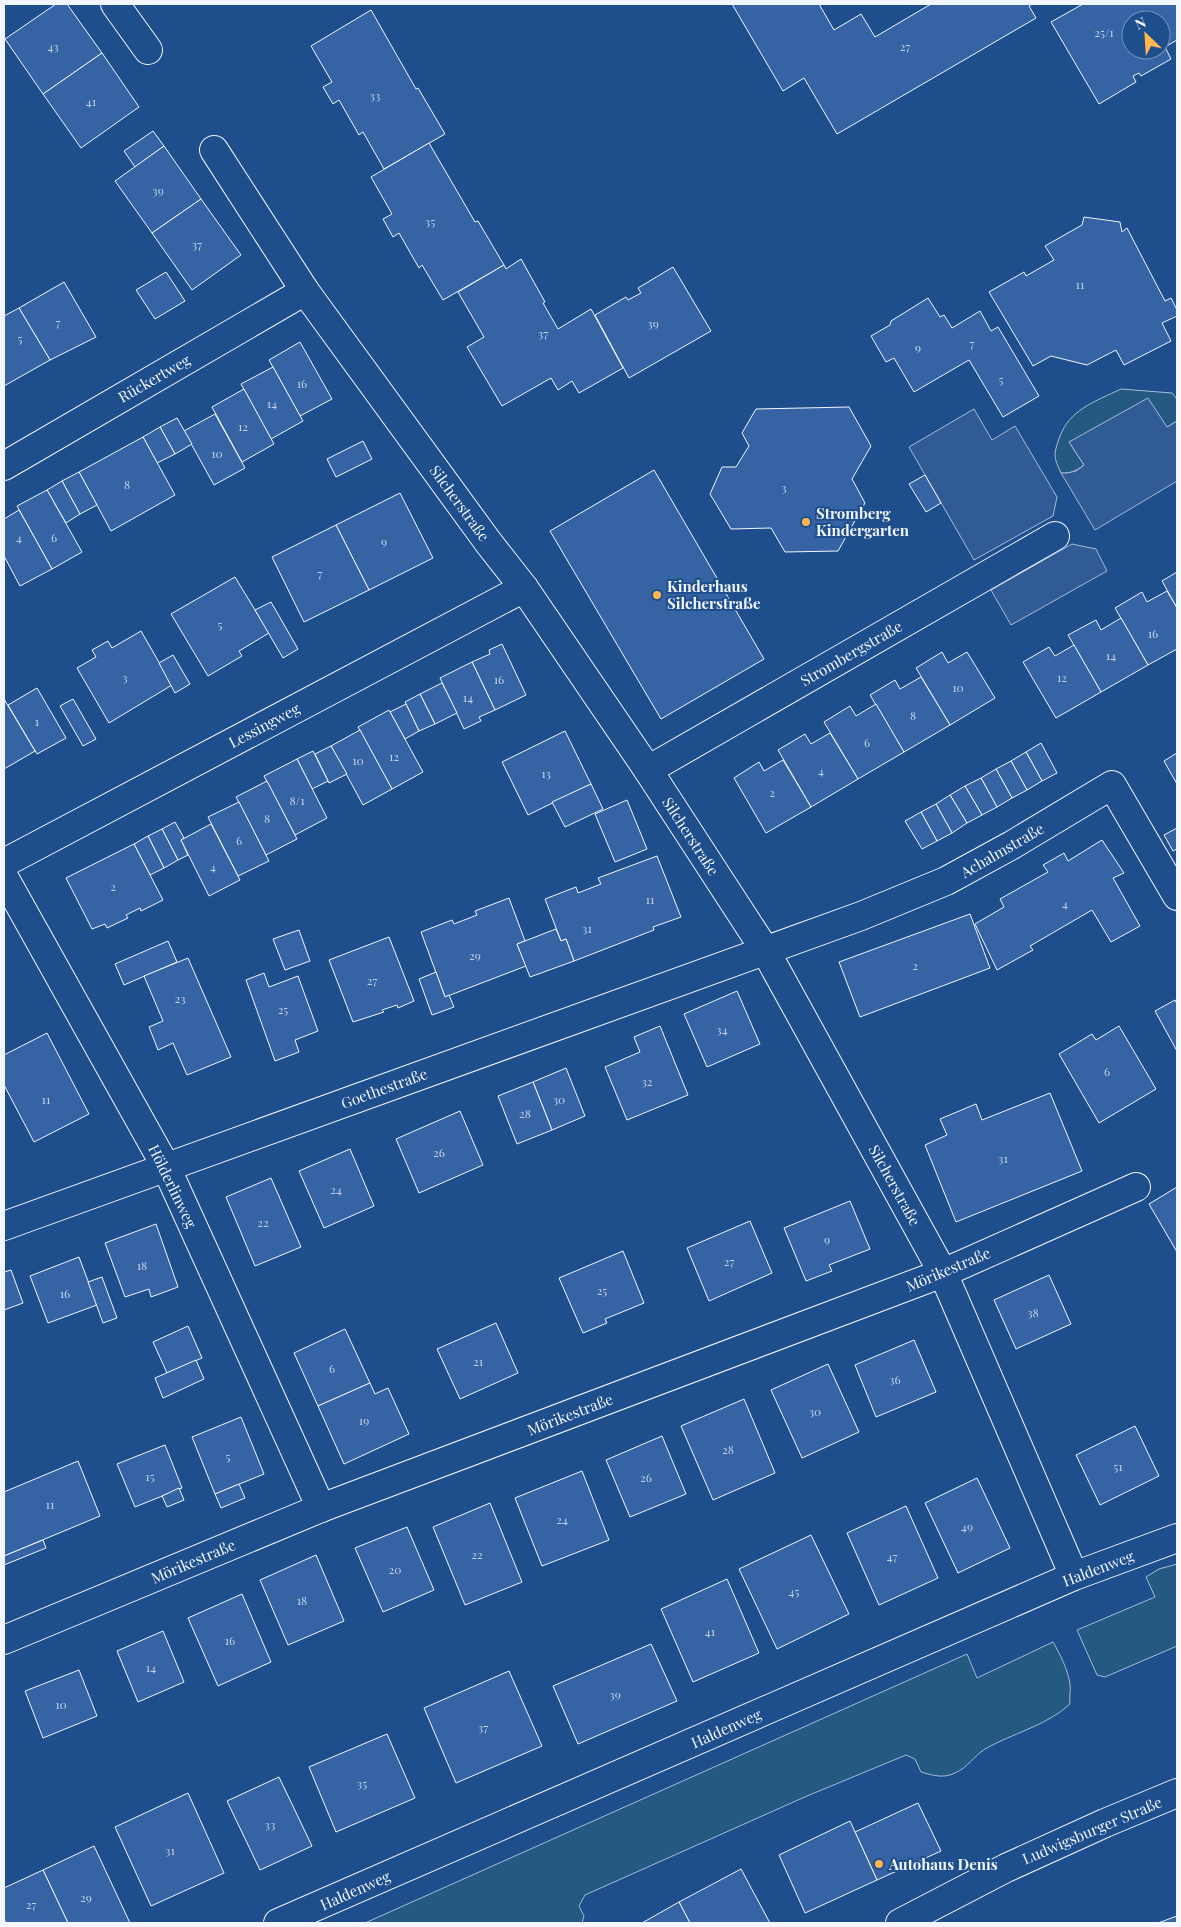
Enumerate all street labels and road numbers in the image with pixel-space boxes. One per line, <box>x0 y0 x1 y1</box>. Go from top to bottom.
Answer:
street label: Rückertweg <box>114 349 194 407</box>
street label: Silcherstraße <box>426 461 494 545</box>
street label: Strombergstraße <box>796 616 906 690</box>
street label: Lessingweg <box>225 698 303 752</box>
street label: Silcherstraße <box>658 793 724 879</box>
street label: Achalmstraße <box>956 818 1047 882</box>
street label: Goethestraße <box>338 1063 430 1113</box>
street label: Hölderlinweg <box>144 1141 202 1231</box>
street label: Silcherstraße <box>865 1141 925 1229</box>
street label: Mörikestraße <box>903 1242 993 1296</box>
street label: Mörikestraße <box>524 1389 616 1439</box>
street label: Mörikestraße <box>148 1534 238 1588</box>
street label: Haldenweg <box>1059 1545 1137 1591</box>
street label: Haldenweg <box>688 1704 764 1752</box>
street label: Ludwigsburger Straße <box>1019 1791 1165 1869</box>
street label: Haldenweg <box>317 1866 393 1914</box>

